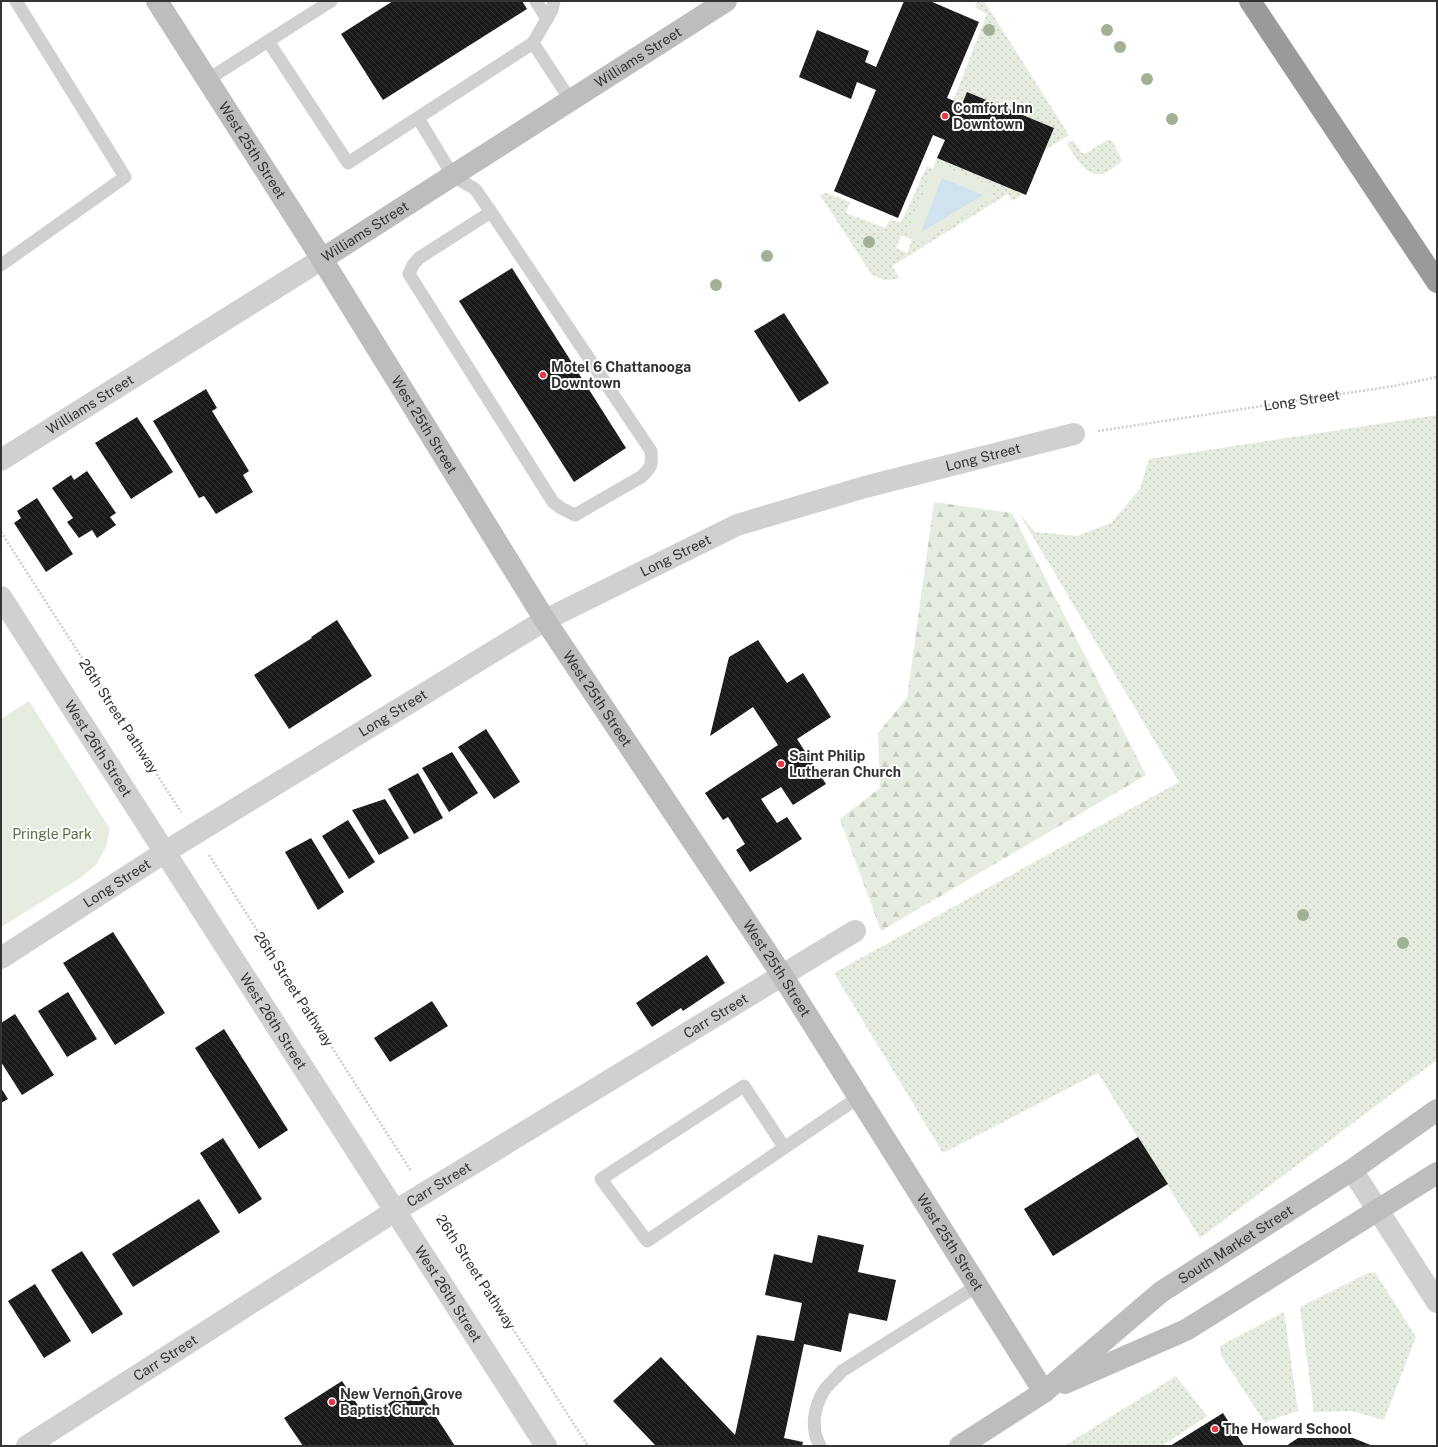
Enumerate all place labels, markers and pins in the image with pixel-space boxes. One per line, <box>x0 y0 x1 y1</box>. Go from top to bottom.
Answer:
place label: Comfort Inn Downtown <box>953 100 1033 132</box>
marker: Comfort Inn Downtown <box>940 111 950 121</box>
place label: Motel 6 Chattanooga Downtown <box>551 359 691 391</box>
marker: Motel 6 Chattanooga Downtown <box>538 370 548 380</box>
place label: Saint Philip Lutheran Church <box>789 748 901 780</box>
marker: Saint Philip Lutheran Church <box>776 759 786 769</box>
place label: New Vernon Grove Baptist Church <box>340 1386 463 1418</box>
marker: New Vernon Grove Baptist Church <box>327 1397 337 1407</box>
place label: The Howard School <box>1223 1421 1352 1437</box>
marker: The Howard School <box>1210 1424 1220 1434</box>

